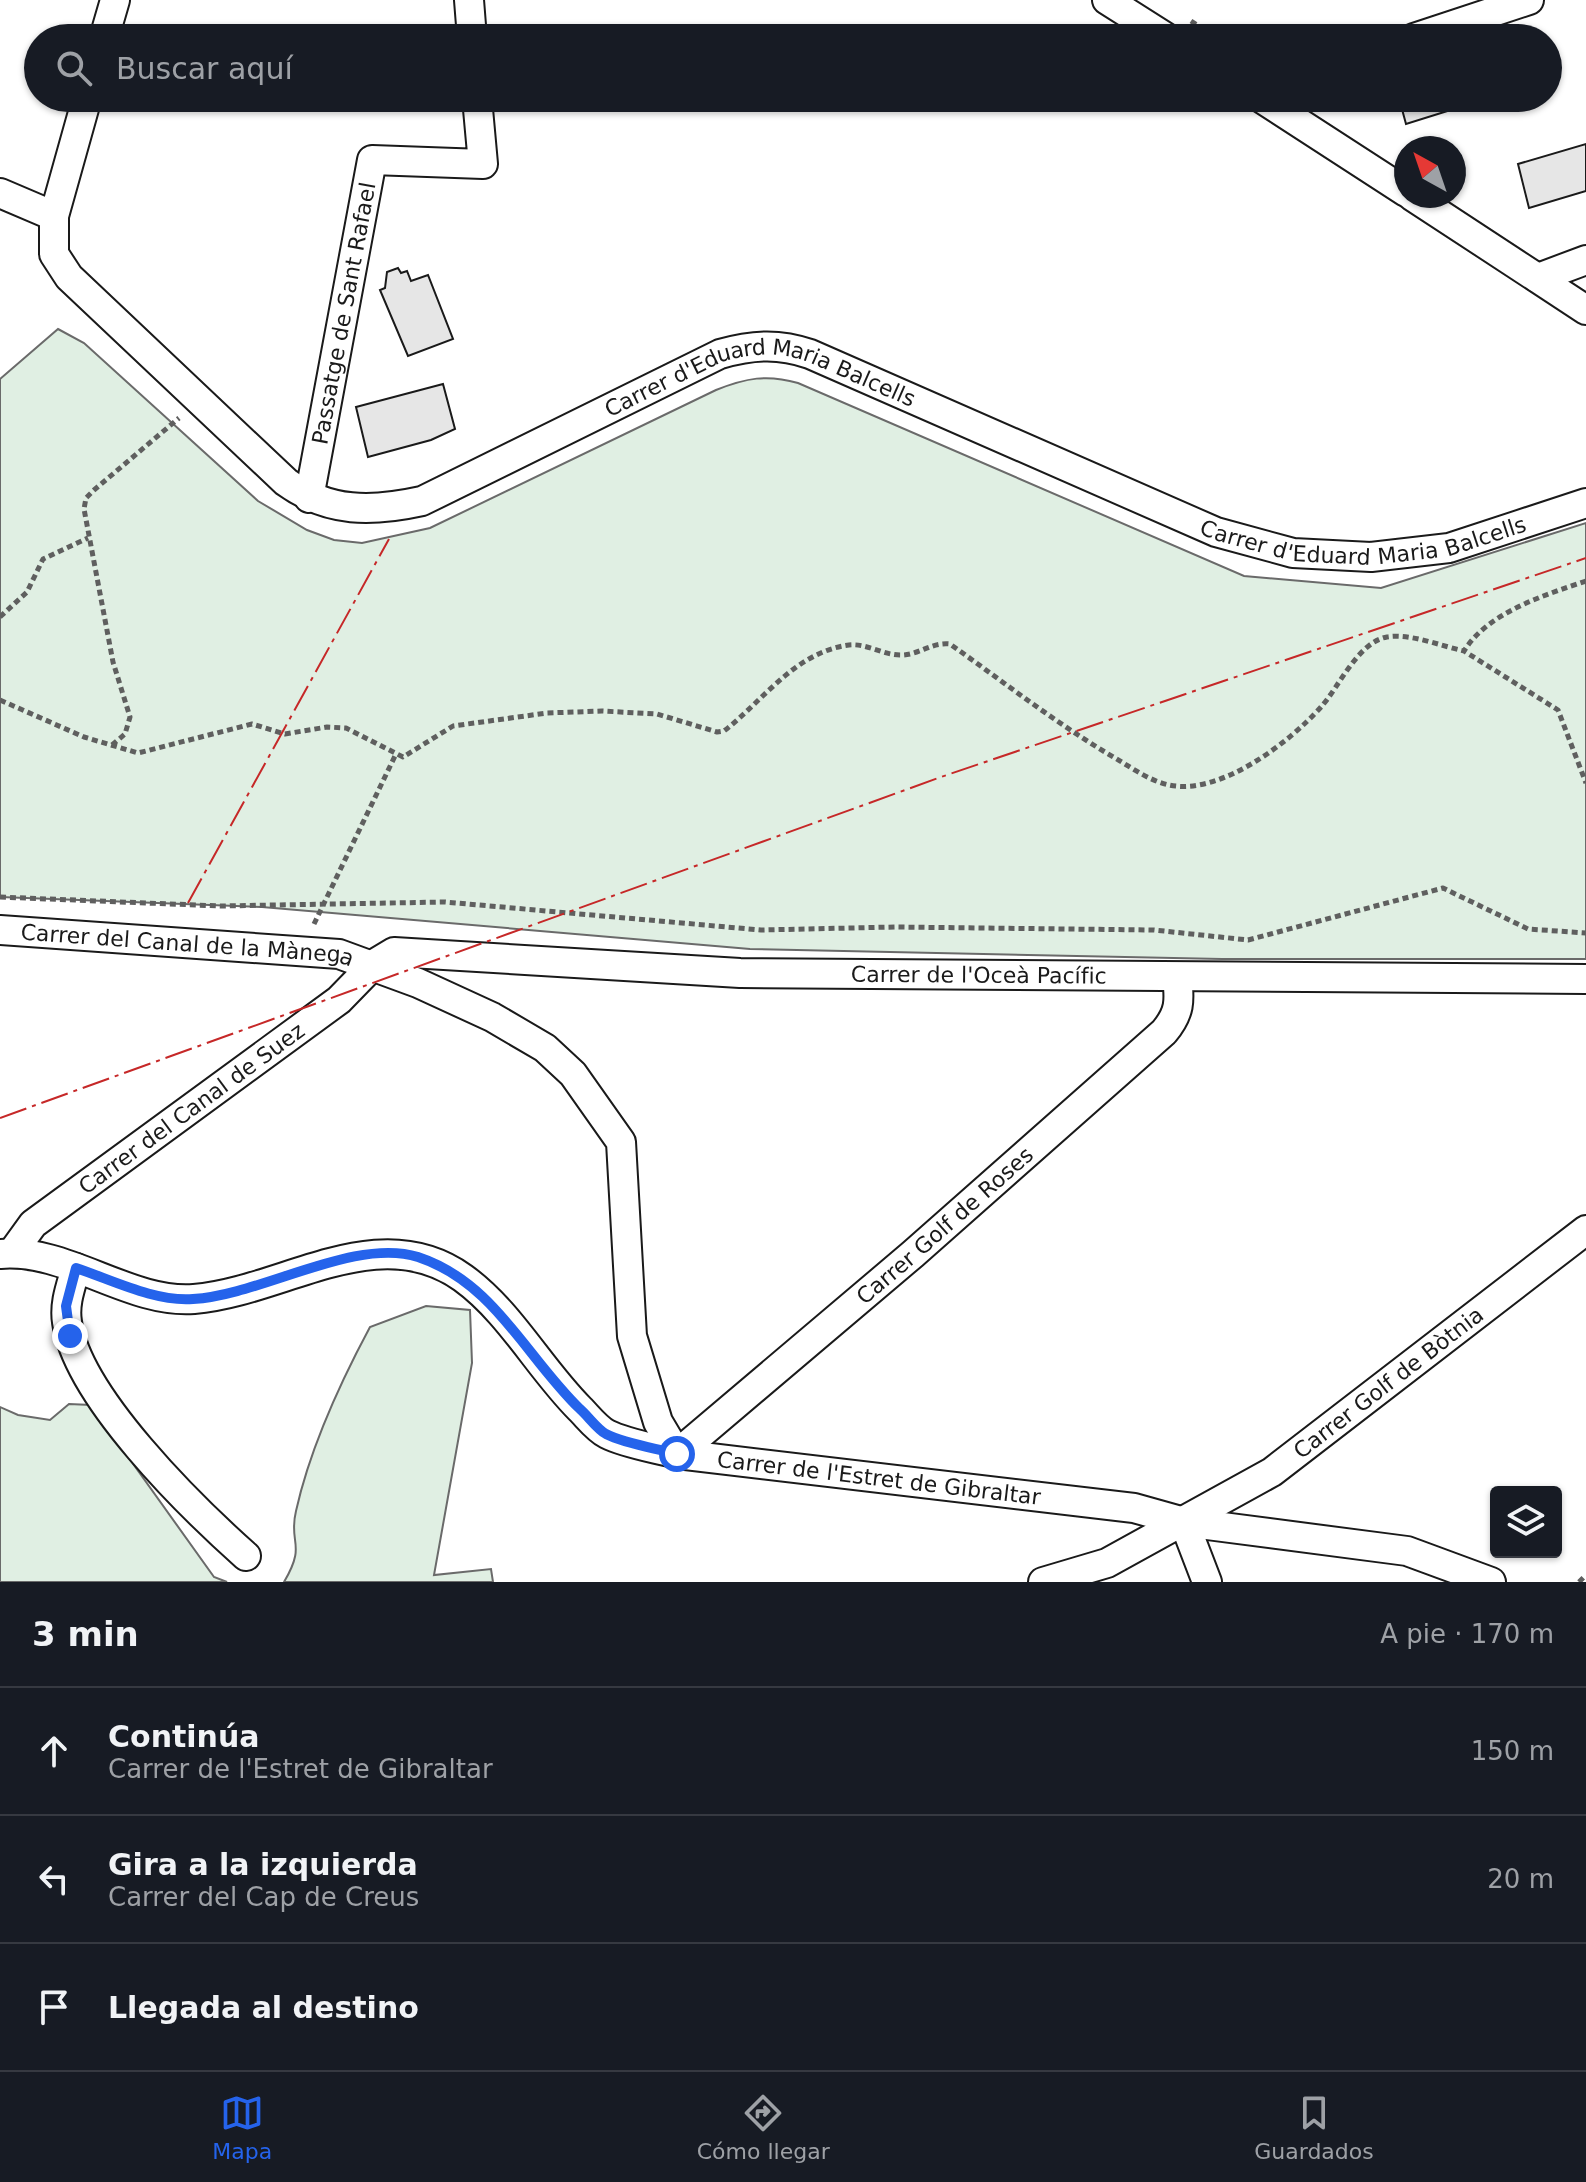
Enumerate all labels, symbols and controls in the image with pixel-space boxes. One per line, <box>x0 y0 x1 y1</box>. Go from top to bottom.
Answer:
search box <box>24 24 1562 112</box>
icon: search <box>52 46 96 90</box>
text: Buscar aquí <box>116 51 293 86</box>
north arrow <box>1394 136 1466 208</box>
street label: Passatge de Sant Rafael <box>307 180 381 446</box>
text: Carrer d'Eduard Maria Balcells <box>601 334 919 422</box>
street label: Carrer d'Eduard Maria Balcells <box>592 391 926 429</box>
street label: Carrer d'Eduard Maria Balcells <box>1198 508 1530 534</box>
text: Carrer d'Eduard Maria Balcells <box>1196 512 1529 570</box>
street label: Carrer del Canal de la Mànega <box>20 920 357 971</box>
street label: Carrer de l'Oceà Pacífic <box>851 962 1107 989</box>
street label: Carrer del Canal de Suez <box>74 1018 309 1199</box>
street label: Carrer Golf de Roses <box>852 1142 1038 1309</box>
street label: Carrer Golf de Bòtnia <box>1289 1302 1488 1464</box>
route end <box>52 1318 88 1354</box>
route start <box>659 1436 695 1472</box>
street label: Carrer de l'Estret de Gibraltar <box>716 1447 1043 1510</box>
map controls <box>1490 1486 1562 1558</box>
button: layers <box>1490 1486 1562 1558</box>
text: 3 min <box>32 1614 139 1654</box>
text: A pie · 170 m <box>1380 1619 1554 1649</box>
text: Continúa <box>108 1719 260 1754</box>
icon: ahead <box>32 1729 76 1773</box>
text: 150 m <box>1471 1736 1554 1766</box>
text: Carrer de l'Estret de Gibraltar <box>108 1754 493 1784</box>
text: Gira a la izquierda <box>108 1847 418 1882</box>
icon: left <box>32 1857 76 1901</box>
text: 20 m <box>1487 1864 1554 1894</box>
text: Carrer del Cap de Creus <box>108 1882 419 1912</box>
icon: arrive <box>32 1985 76 2029</box>
text: Llegada al destino <box>108 1990 419 2025</box>
tab: Mapa <box>212 2091 272 2164</box>
tab: Cómo llegar <box>697 2091 830 2164</box>
tab: Guardados <box>1254 2091 1374 2164</box>

